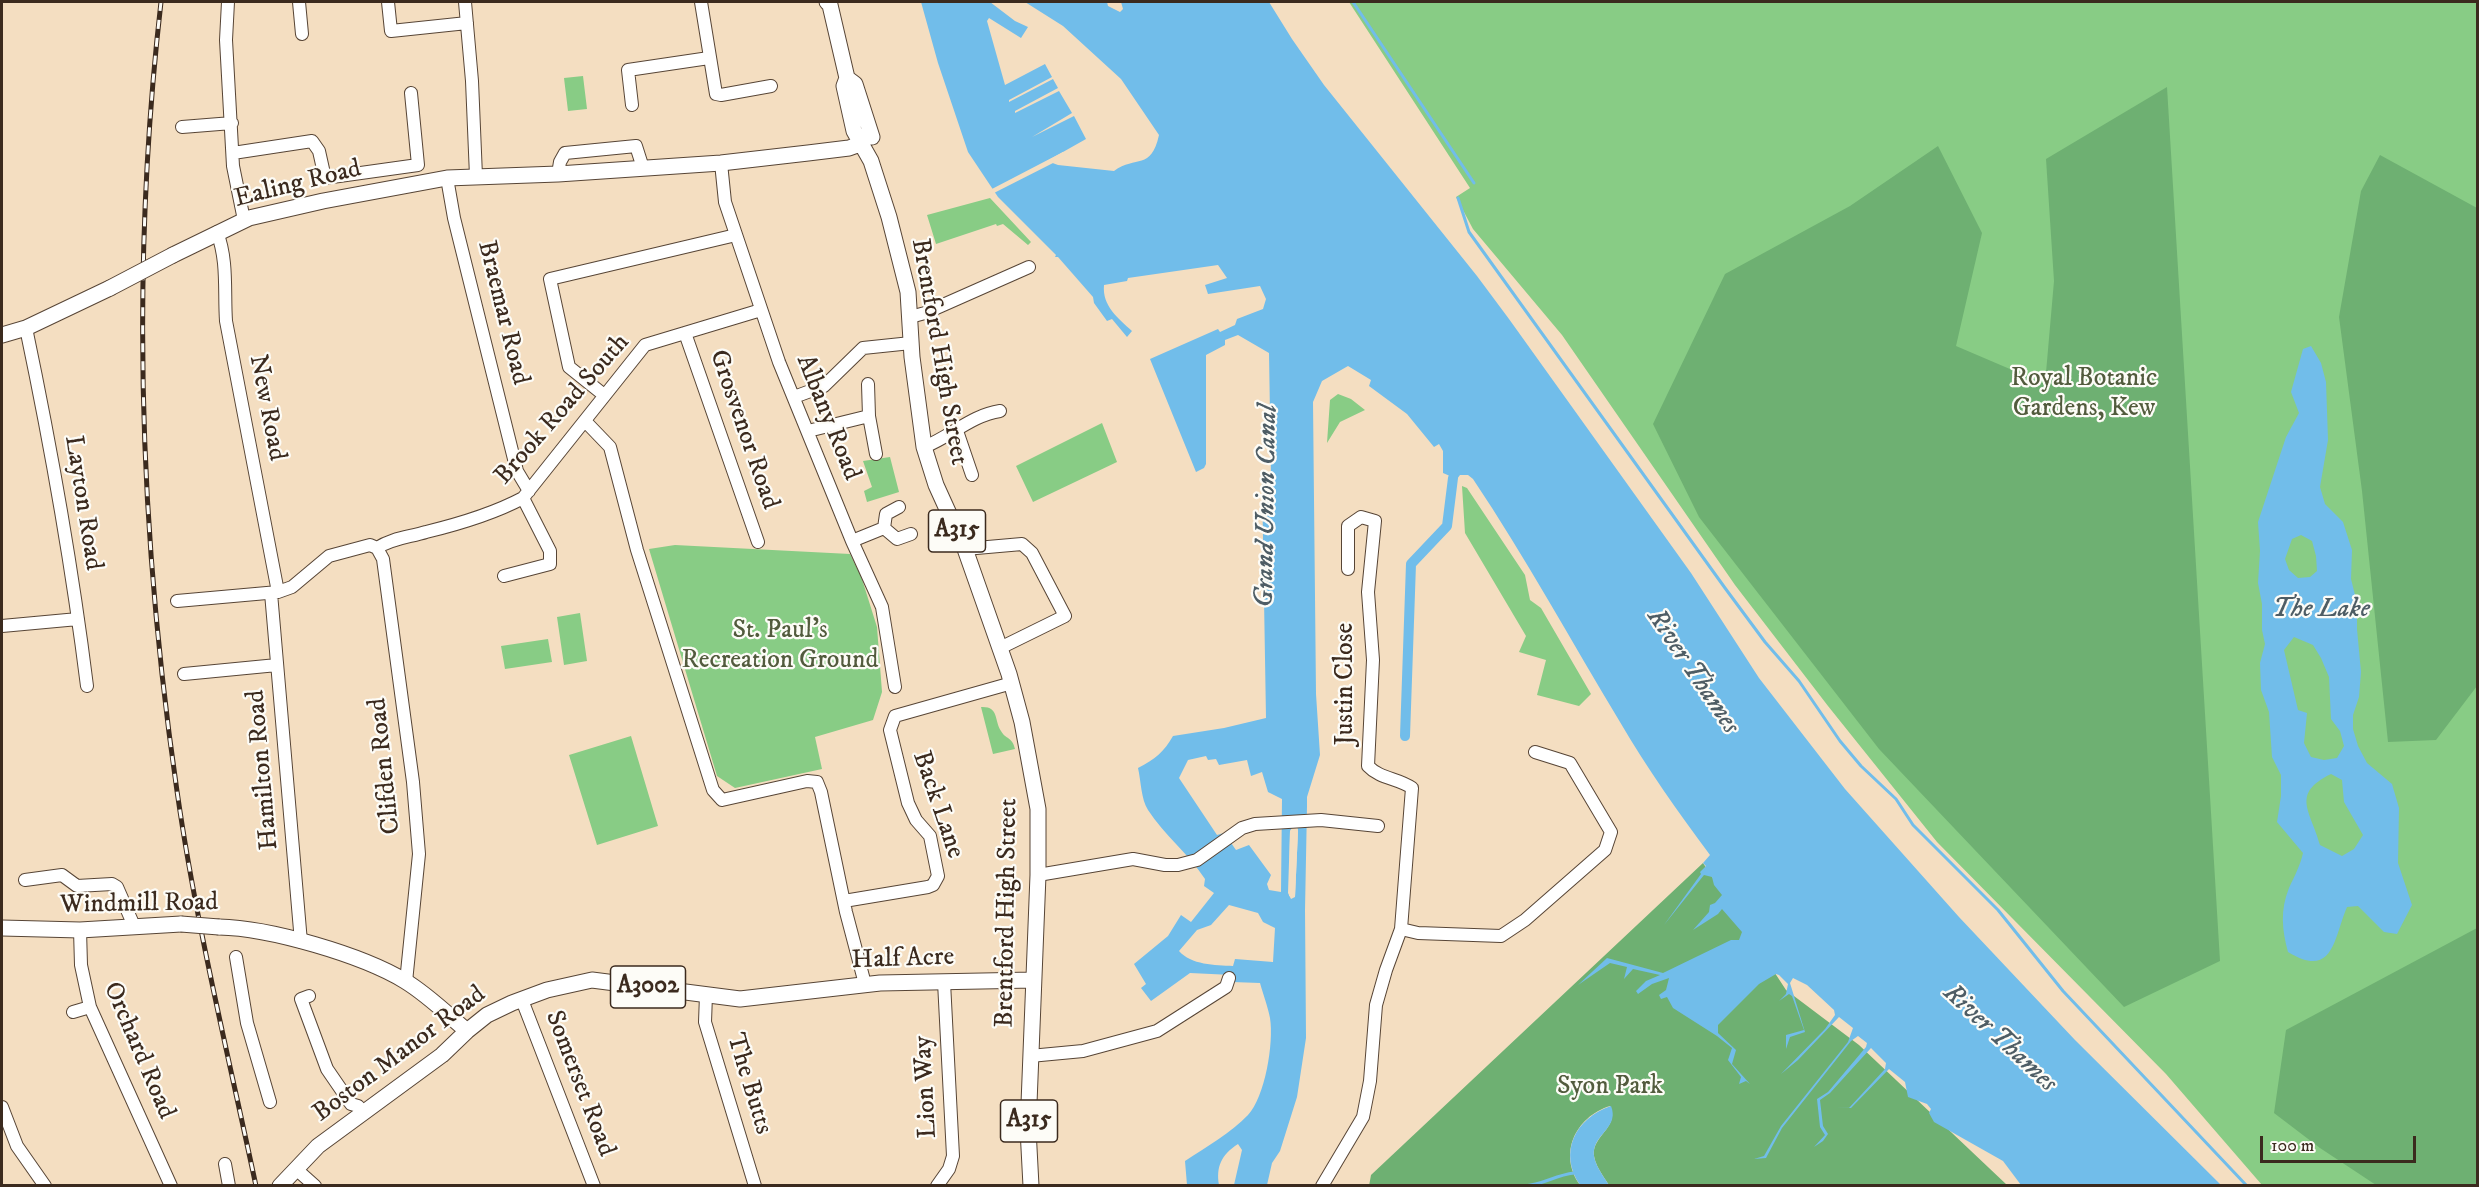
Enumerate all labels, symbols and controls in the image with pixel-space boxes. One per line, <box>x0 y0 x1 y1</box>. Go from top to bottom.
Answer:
street label: Ealing Road <box>231 154 365 216</box>
street label: Brentford High Street <box>903 236 973 468</box>
street label: Braemar Road <box>469 238 535 388</box>
street label: Brook Road South <box>489 328 637 492</box>
street label: Grosvenor Road <box>701 346 785 514</box>
street label: Albany Road <box>788 351 866 485</box>
street label: New Road <box>240 352 292 464</box>
park label: Royal Botanic Gardens, Kew <box>2011 364 2157 426</box>
water label: Grand Union Canal <box>1250 404 1286 608</box>
street label: Layton Road <box>56 433 108 573</box>
road number: A315 <box>928 510 986 552</box>
water label: The Lake <box>2272 594 2370 626</box>
water label: River Thames <box>1638 603 1746 741</box>
park label: St. Paul's Recreation Ground <box>682 616 878 678</box>
street label: Justin Close <box>1331 623 1363 745</box>
street label: Hamilton Road <box>241 689 287 851</box>
street label: Clifden Road <box>363 696 409 836</box>
street label: Back Lane <box>904 747 970 863</box>
street label: Brentford High Street <box>990 798 1026 1028</box>
street label: Windmill Road <box>60 888 218 922</box>
street label: Half Acre <box>851 943 955 977</box>
road number: A3002 <box>610 966 686 1008</box>
street label: Orchard Road <box>95 978 181 1124</box>
water label: River Thames <box>1935 978 2063 1100</box>
street label: Boston Manor Road <box>308 980 492 1130</box>
street label: Somerset Road <box>537 1007 621 1161</box>
street label: The Butts <box>718 1030 778 1138</box>
street label: Lion Way <box>909 1035 945 1139</box>
park label: Syon Park <box>1557 1072 1663 1104</box>
road number: A315 <box>1000 1100 1058 1142</box>
scale bar <box>2263 1124 2419 1162</box>
text: 100 m <box>2271 1135 2314 1157</box>

